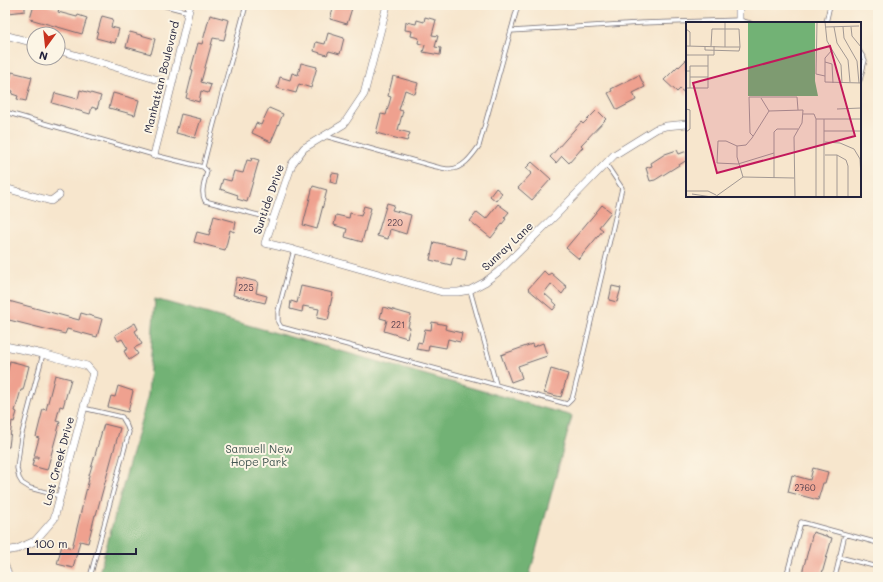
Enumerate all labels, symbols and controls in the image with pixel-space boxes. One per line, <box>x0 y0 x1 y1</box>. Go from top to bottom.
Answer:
street label: Manhattan Boulevard <box>140 19 182 135</box>
inset map <box>686 22 861 197</box>
north arrow <box>26 26 66 66</box>
text: N <box>37 48 49 64</box>
street label: Suntide Drive <box>249 162 287 236</box>
house number: 220 <box>387 217 403 228</box>
street label: Sunray Lane <box>478 218 536 274</box>
house number: 225 <box>238 282 254 293</box>
house number: 221 <box>391 319 405 330</box>
street label: Lost Creek Drive <box>39 415 77 507</box>
park label: Samuell New Hope Park <box>225 441 293 469</box>
house number: 2760 <box>794 482 816 493</box>
scale bar <box>28 530 136 556</box>
text: 100 m <box>34 535 68 551</box>

